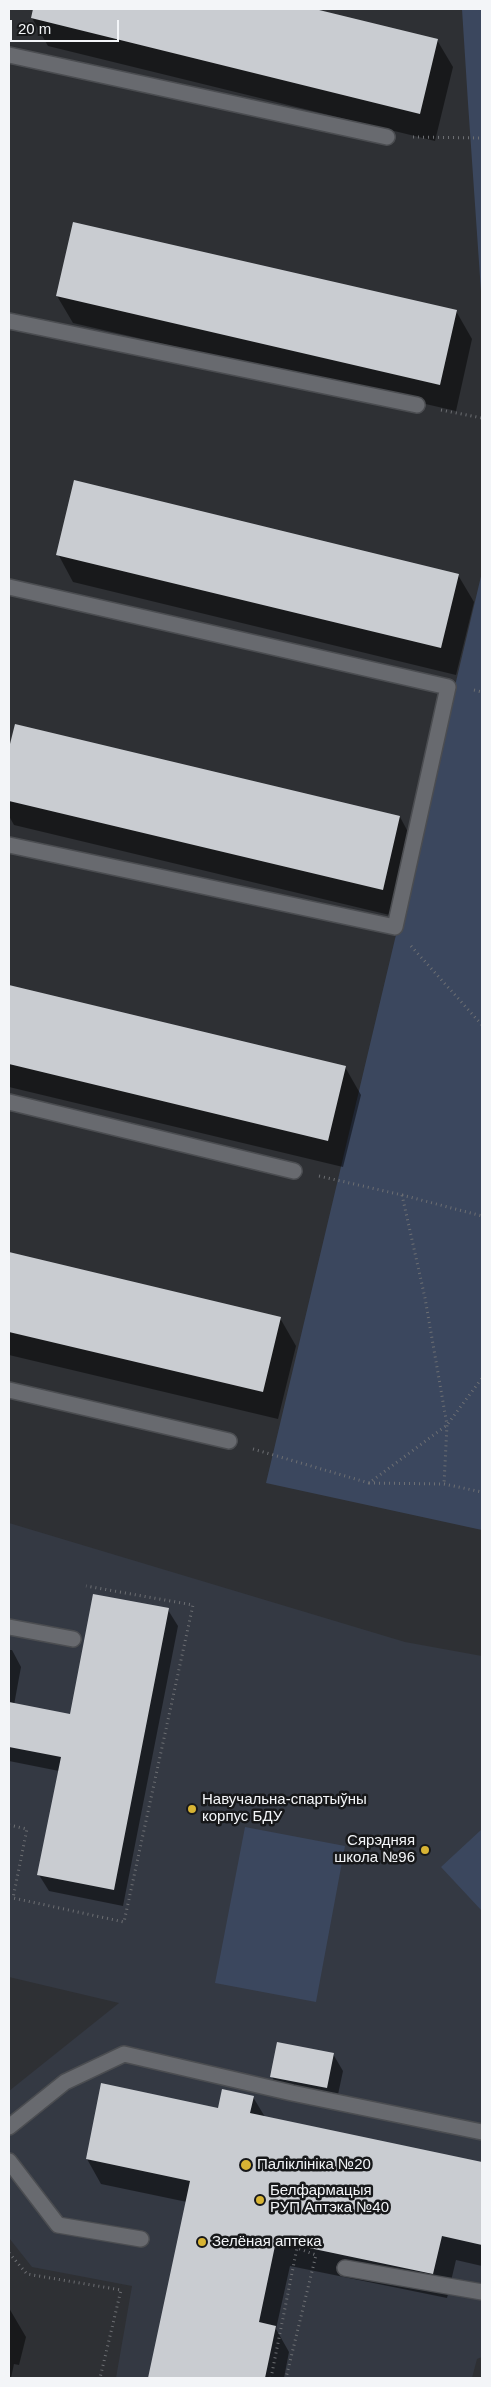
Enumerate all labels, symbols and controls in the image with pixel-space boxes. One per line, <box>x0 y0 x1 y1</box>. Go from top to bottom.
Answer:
scale bar <box>12 10 121 42</box>
text: 20 m <box>18 20 51 37</box>
place label: Навучальна-спартыўны корпус БДУ <box>202 1791 367 1826</box>
marker: Навучальна-спартыўны корпус БДУ <box>186 1803 198 1815</box>
place label: Сярэдняя школа №96 <box>334 1832 415 1867</box>
marker: Сярэдняя школа №96 <box>419 1844 431 1856</box>
place label: Паліклініка №20 <box>257 2156 371 2174</box>
marker: Паліклініка №20 <box>239 2158 253 2172</box>
place label: Белфармацыя РУП Аптэка №40 <box>270 2182 389 2217</box>
marker: Белфармацыя РУП Аптэка №40 <box>254 2194 266 2206</box>
place label: Зелёная аптека <box>212 2233 322 2251</box>
marker: Зелёная аптека <box>196 2236 208 2248</box>

